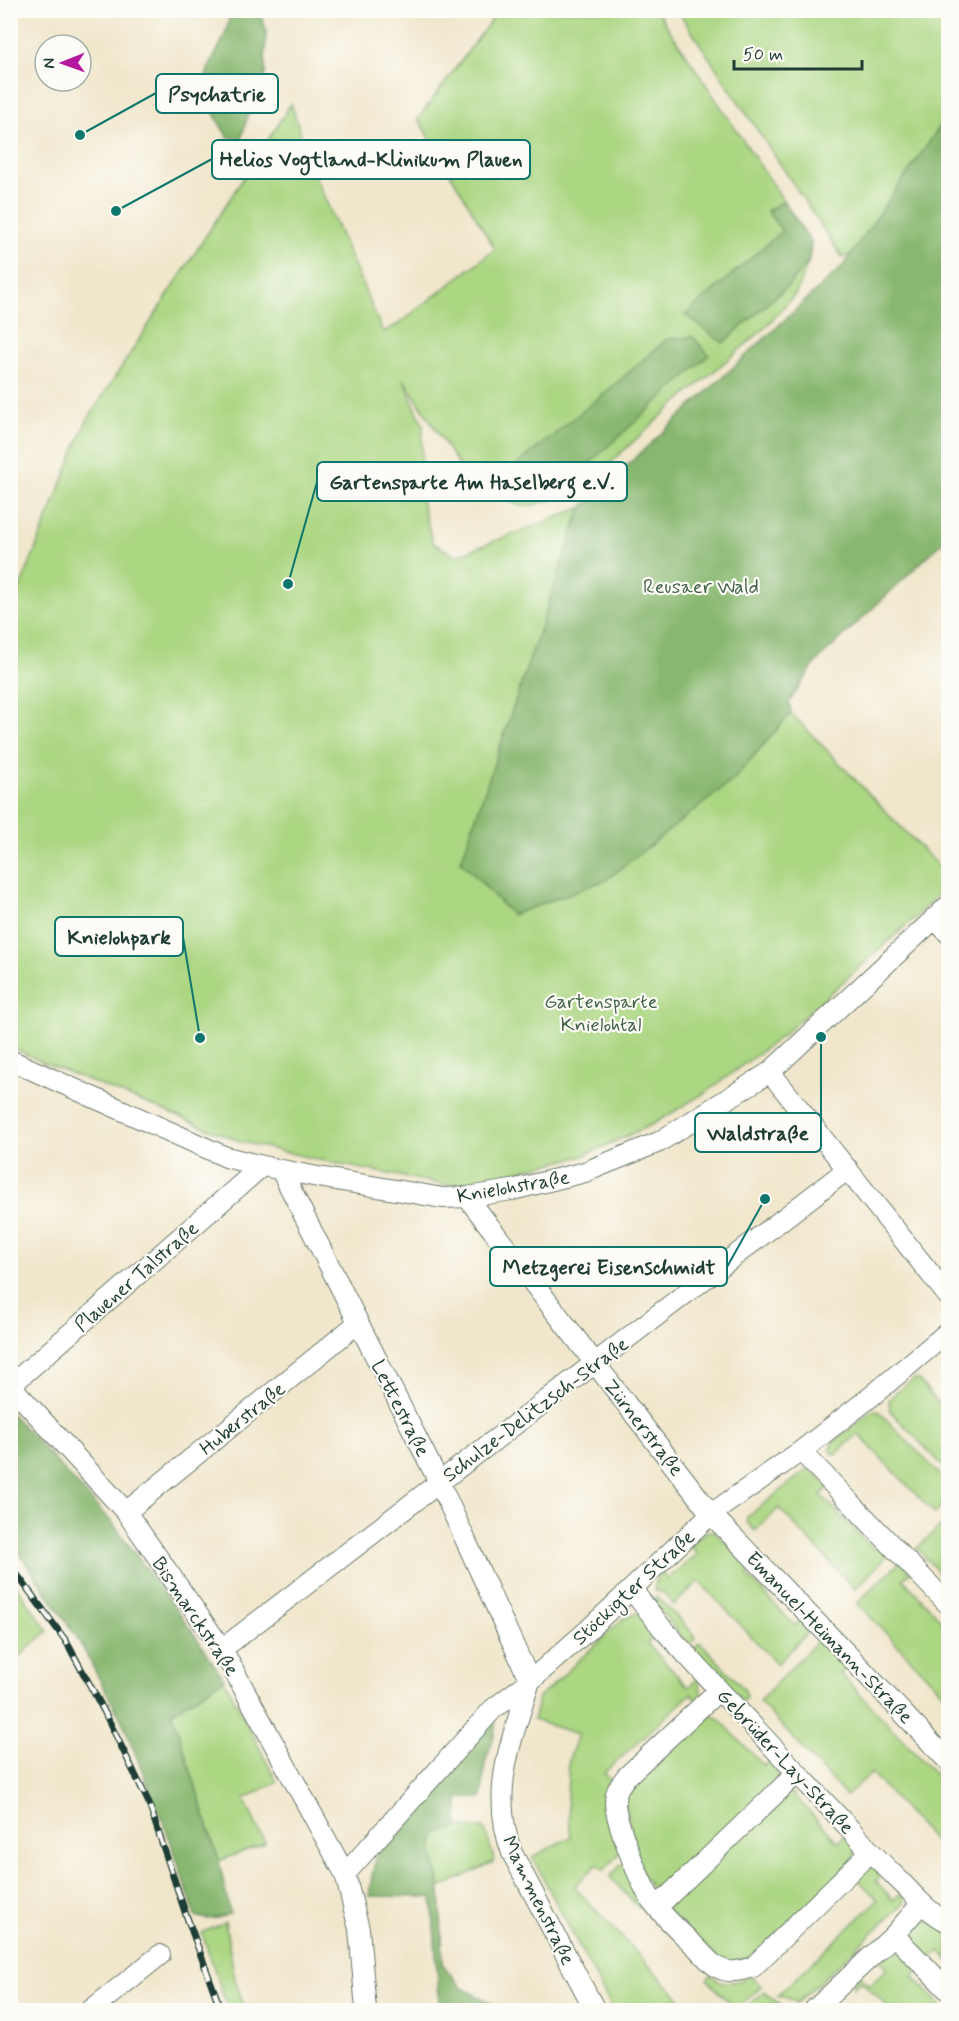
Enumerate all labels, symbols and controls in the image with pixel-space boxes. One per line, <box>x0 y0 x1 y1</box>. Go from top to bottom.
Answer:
north arrow <box>33 33 93 93</box>
scale bar <box>734 33 862 71</box>
text: 50 m <box>743 43 783 67</box>
text: N <box>39 58 60 69</box>
callout: Psychatrie <box>156 74 278 113</box>
text: Psychatrie <box>168 81 266 109</box>
callout: Helios Vogtland-Klinikum Plauen <box>212 140 530 179</box>
text: Helios Vogtland-Klinikum Plauen <box>220 146 522 176</box>
callout: Gartensparte Am Haselberg e.V. <box>317 462 627 501</box>
text: Gartensparte Am Haselberg e.V. <box>329 469 615 499</box>
park label: Reusaer Wald <box>643 574 759 601</box>
callout: Knielohpark <box>55 917 183 956</box>
text: Knielohpark <box>67 924 171 952</box>
park label: Gartensparte Knielohtal <box>544 989 658 1039</box>
callout: Waldstraße <box>695 1113 821 1152</box>
text: Waldstraße <box>706 1120 810 1148</box>
street label: Knielohstraße <box>455 1164 572 1211</box>
street label: Plauener Talstraße <box>69 1216 205 1339</box>
callout: Metzgerei Eisenschmidt <box>490 1247 727 1286</box>
text: Metzgerei Eisenschmidt <box>503 1254 715 1282</box>
street label: Schulze-Delitzsch-Straße <box>437 1331 634 1489</box>
street label: Lettestraße <box>364 1356 436 1462</box>
street label: Zürnerstraße <box>596 1374 689 1482</box>
street label: Huberstraße <box>194 1376 292 1462</box>
street label: Stöckigter Straße <box>567 1524 702 1653</box>
street label: Emanuel-Heimann-Straße <box>739 1546 919 1730</box>
street label: Bismarckstraße <box>145 1552 245 1682</box>
street label: Gebrüder-Lay-Straße <box>710 1683 860 1841</box>
street label: Mammenstraße <box>495 1832 581 1970</box>

